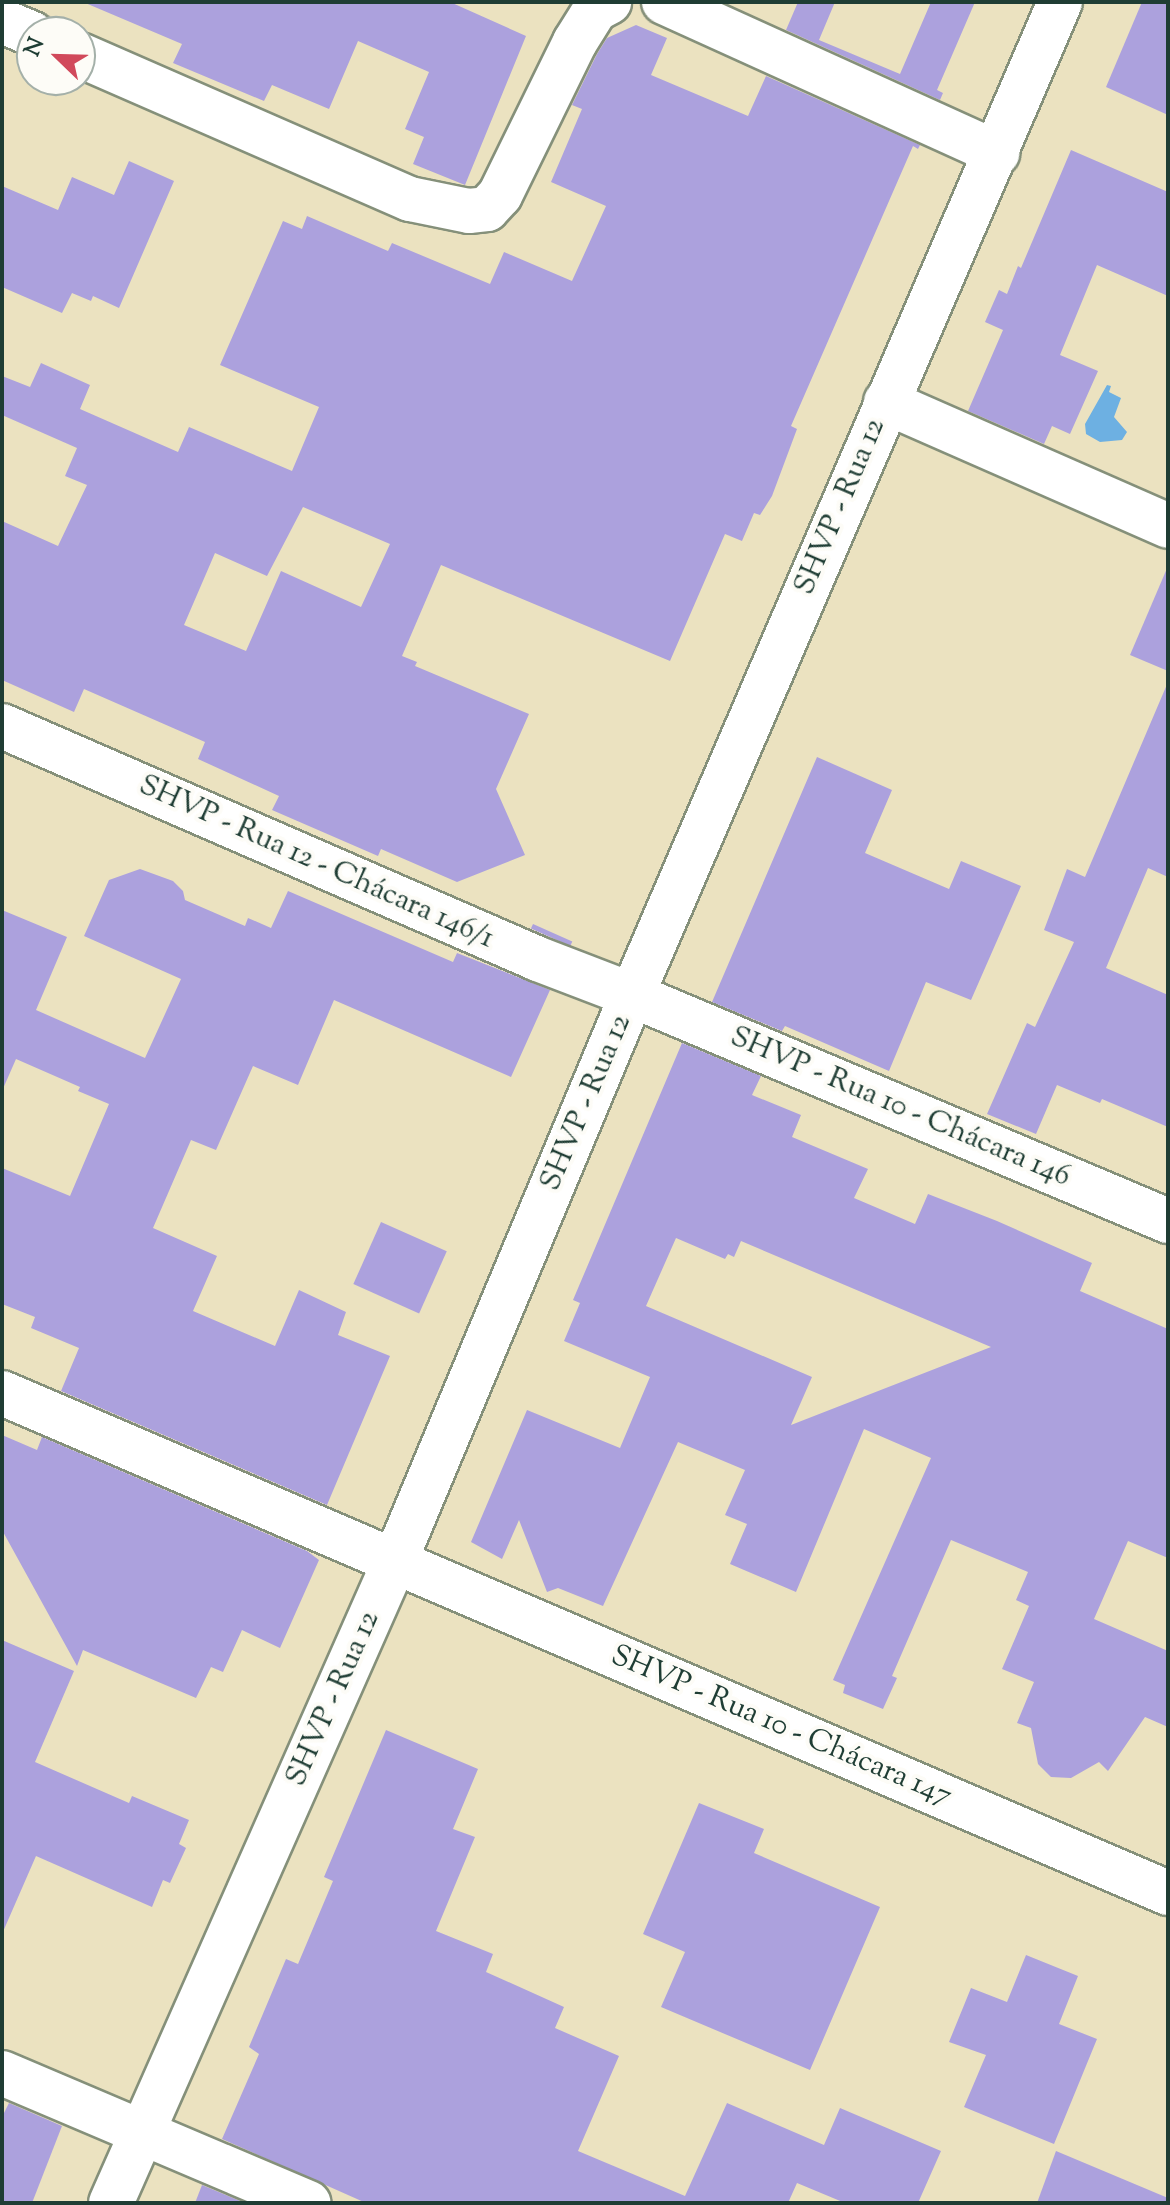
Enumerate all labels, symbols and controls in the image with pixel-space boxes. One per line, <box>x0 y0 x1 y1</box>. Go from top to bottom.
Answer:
north arrow <box>16 16 96 96</box>
text: N <box>18 33 54 62</box>
street label: SHVP - Rua 12 <box>788 413 894 601</box>
street label: SHVP - Rua 12 - Chácara 146/1 <box>133 768 499 958</box>
street label: SHVP - Rua 12 <box>534 1009 640 1197</box>
street label: SHVP - Rua 10 - Chácara 146 <box>724 1020 1076 1196</box>
street label: SHVP - Rua 12 <box>279 1606 389 1792</box>
street label: SHVP - Rua 10 - Chácara 147 <box>605 1639 957 1815</box>

